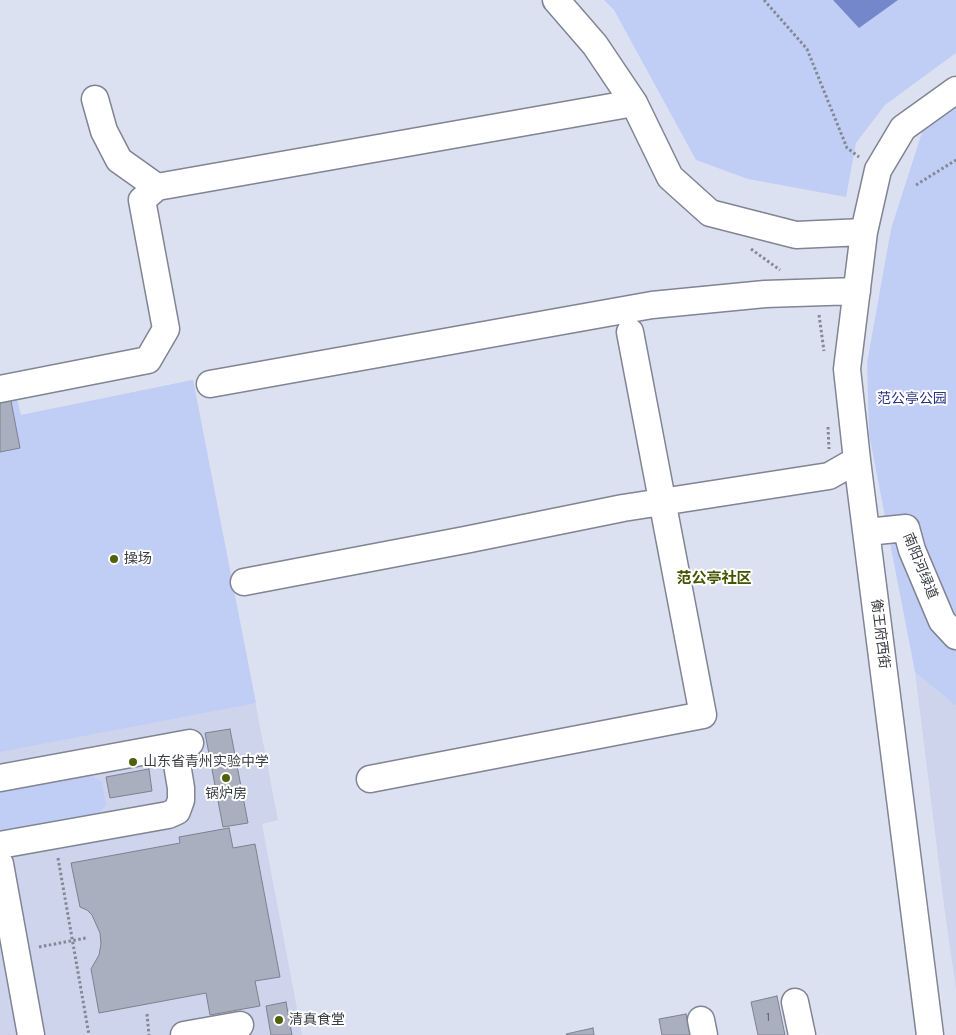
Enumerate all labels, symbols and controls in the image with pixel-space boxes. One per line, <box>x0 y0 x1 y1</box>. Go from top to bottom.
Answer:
park label: 范公亭公园 <box>877 391 947 407</box>
street label: 南阳河绿道 <box>899 530 941 602</box>
place label: 操场 <box>124 551 152 567</box>
marker: 操场 <box>108 553 120 565</box>
district label: 范公亭社区 <box>677 570 751 588</box>
street label: 衡王府西街 <box>867 598 893 670</box>
place label: 山东省青州实验中学 <box>143 754 269 770</box>
marker: 山东省青州实验中学 <box>127 756 139 768</box>
marker: 锅炉房 <box>220 772 232 784</box>
place label: 锅炉房 <box>205 786 247 802</box>
house number: 1 <box>766 1011 770 1025</box>
place label: 清真食堂 <box>289 1012 345 1028</box>
marker: 清真食堂 <box>273 1014 285 1026</box>

